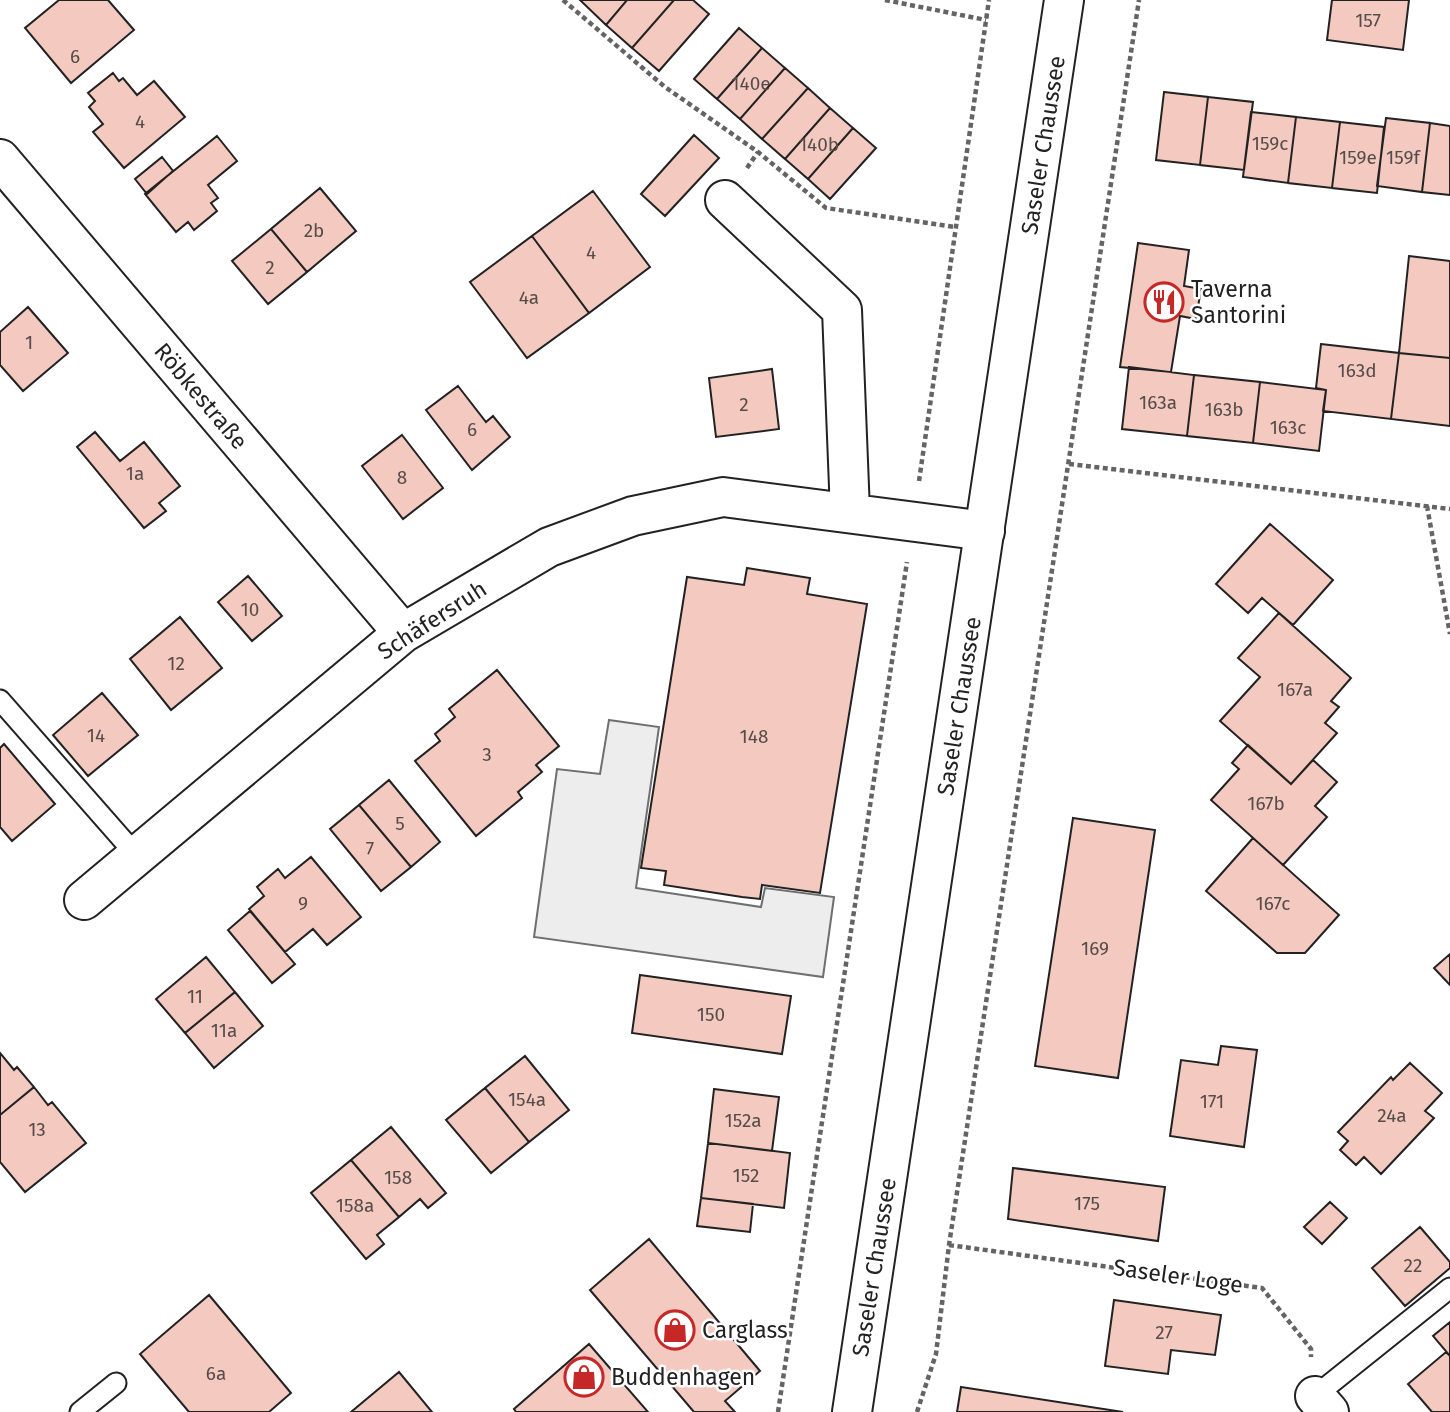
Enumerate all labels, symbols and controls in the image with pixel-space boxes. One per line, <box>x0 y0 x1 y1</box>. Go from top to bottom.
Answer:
house number: 157 <box>1355 9 1381 32</box>
house number: 6 <box>70 45 80 68</box>
street label: Saseler Chaussee <box>1015 54 1071 236</box>
house number: 140e <box>731 72 771 95</box>
house number: 4 <box>135 110 145 133</box>
house number: 159c <box>1252 132 1288 155</box>
house number: 140b <box>799 133 839 156</box>
house number: 159e <box>1339 146 1377 169</box>
house number: 159f <box>1386 146 1422 169</box>
house number: 2b <box>304 219 324 242</box>
house number: 4 <box>586 241 596 264</box>
house number: 2 <box>265 256 275 279</box>
place label: Taverna Santorini <box>1191 275 1286 329</box>
restaurant icon: Taverna Santorini <box>1143 281 1185 323</box>
house number: 4a <box>519 286 539 309</box>
house number: 1 <box>25 331 33 354</box>
street label: Röbkestraße <box>148 337 254 455</box>
house number: 163d <box>1337 359 1377 382</box>
house number: 163a <box>1139 391 1177 414</box>
house number: 2 <box>739 393 749 416</box>
house number: 163b <box>1205 398 1243 421</box>
house number: 163c <box>1270 416 1306 439</box>
house number: 6 <box>467 418 477 441</box>
house number: 1a <box>126 462 144 485</box>
house number: 8 <box>397 466 407 489</box>
street label: Schäfersruh <box>372 574 492 666</box>
house number: 10 <box>241 598 259 621</box>
street label: Saseler Chaussee <box>931 615 987 797</box>
house number: 12 <box>167 652 185 675</box>
house number: 167a <box>1277 678 1313 701</box>
house number: 14 <box>87 724 105 747</box>
house number: 148 <box>740 725 768 748</box>
house number: 3 <box>482 743 492 766</box>
house number: 167b <box>1247 792 1285 815</box>
house number: 5 <box>395 812 405 835</box>
house number: 7 <box>366 837 374 860</box>
house number: 9 <box>298 892 308 915</box>
house number: 167c <box>1256 892 1290 915</box>
house number: 169 <box>1081 937 1109 960</box>
house number: 11 <box>187 985 203 1008</box>
house number: 150 <box>697 1003 725 1026</box>
house number: 11a <box>211 1019 237 1042</box>
house number: 154a <box>508 1088 546 1111</box>
house number: 171 <box>1200 1090 1224 1113</box>
house number: 24a <box>1377 1104 1407 1127</box>
house number: 152a <box>724 1109 762 1132</box>
house number: 13 <box>28 1118 46 1141</box>
house number: 152 <box>733 1164 759 1187</box>
house number: 158 <box>384 1166 412 1189</box>
street label: Saseler Chaussee <box>846 1176 902 1358</box>
house number: 175 <box>1074 1192 1100 1215</box>
house number: 158a <box>336 1194 374 1217</box>
street label: Saseler Loge <box>1111 1253 1245 1299</box>
house number: 22 <box>1404 1254 1422 1277</box>
shop icon: Carglass <box>654 1309 696 1351</box>
place label: Carglass <box>702 1316 788 1344</box>
house number: 27 <box>1155 1321 1173 1344</box>
shop icon: Buddenhagen <box>563 1356 605 1398</box>
house number: 6a <box>206 1362 226 1385</box>
place label: Buddenhagen <box>611 1363 755 1391</box>

